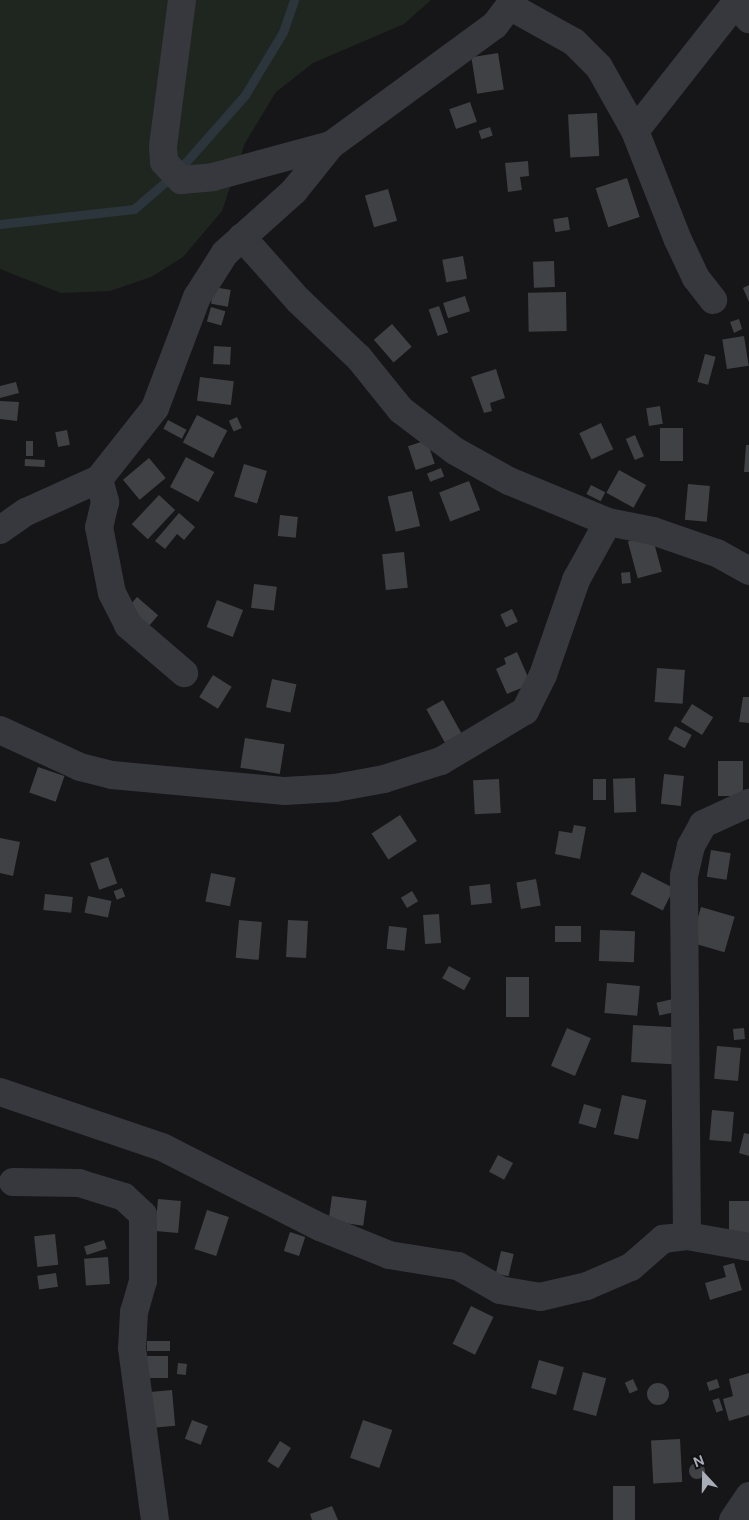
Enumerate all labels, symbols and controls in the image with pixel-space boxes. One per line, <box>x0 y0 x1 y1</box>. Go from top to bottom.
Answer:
north arrow <box>679 1450 729 1500</box>
text: N <box>691 1451 707 1471</box>

